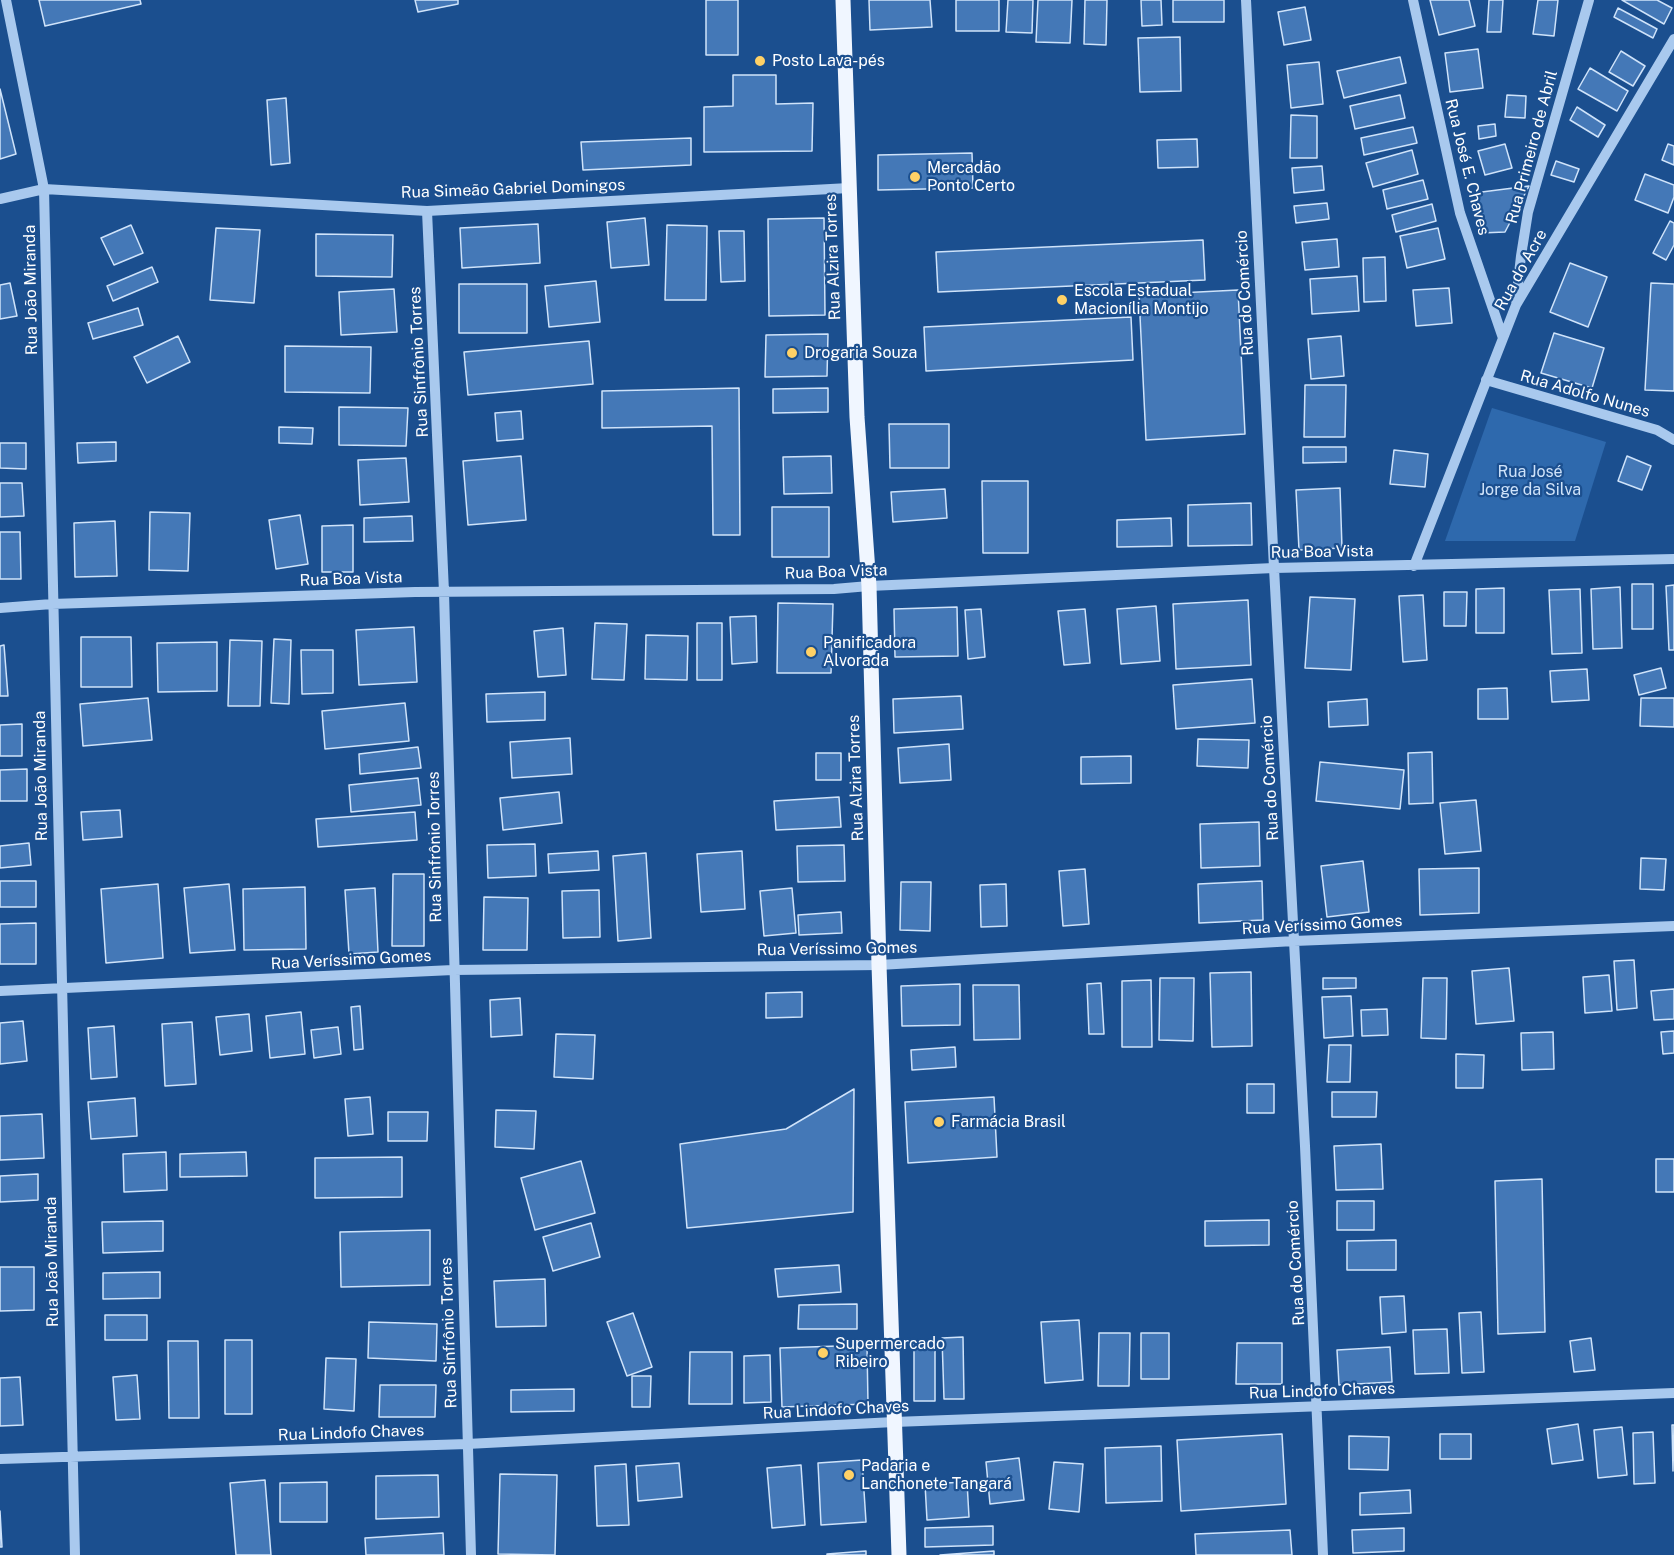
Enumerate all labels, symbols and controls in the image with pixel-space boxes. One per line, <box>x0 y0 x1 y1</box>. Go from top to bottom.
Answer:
place label: Posto Lava-pés <box>772 51 885 71</box>
marker: Posto Lava-pés <box>753 54 767 68</box>
street label: Rua Primeiro de Abril <box>1502 68 1562 226</box>
street label: Rua José E. Chaves <box>1441 97 1493 237</box>
place label: Mercadão Ponto Certo <box>927 158 1015 196</box>
marker: Mercadão Ponto Certo <box>908 170 922 184</box>
street label: Rua Simeão Gabriel Domingos <box>401 175 625 203</box>
street label: Rua Alzira Torres <box>821 193 845 321</box>
street label: Rua João Miranda <box>20 225 42 355</box>
street label: Rua do Acre <box>1491 226 1551 314</box>
street label: Rua do Comércio <box>1232 230 1258 356</box>
place label: Escola Estadual Macionília Montijo <box>1074 281 1209 319</box>
street label: Rua Sinfrônio Torres <box>405 286 433 438</box>
marker: Escola Estadual Macionília Montijo <box>1055 293 1069 307</box>
place label: Drogaria Souza <box>804 343 917 363</box>
marker: Drogaria Souza <box>785 346 799 360</box>
street label: Rua Adolfo Nunes <box>1518 366 1652 422</box>
park label: Rua José Jorge da Silva <box>1479 462 1581 500</box>
street label: Rua Boa Vista <box>1270 542 1374 562</box>
street label: Rua Boa Vista <box>784 561 888 583</box>
street label: Rua Boa Vista <box>299 568 403 590</box>
place label: Panificadora Alvorada <box>823 633 916 671</box>
marker: Panificadora Alvorada <box>804 645 818 659</box>
street label: Rua João Miranda <box>30 711 52 841</box>
street label: Rua Alzira Torres <box>844 714 868 842</box>
street label: Rua do Comércio <box>1257 715 1283 841</box>
street label: Rua Sinfrônio Torres <box>424 771 446 923</box>
street label: Rua Veríssimo Gomes <box>1241 911 1403 939</box>
street label: Rua Veríssimo Gomes <box>757 938 917 960</box>
street label: Rua Veríssimo Gomes <box>270 946 432 974</box>
place label: Farmácia Brasil <box>951 1112 1066 1132</box>
marker: Farmácia Brasil <box>932 1115 946 1129</box>
street label: Rua João Miranda <box>41 1197 63 1327</box>
street label: Rua do Comércio <box>1283 1200 1309 1326</box>
street label: Rua Sinfrônio Torres <box>437 1257 461 1409</box>
place label: Supermercado Ribeiro <box>835 1334 945 1372</box>
marker: Supermercado Ribeiro <box>816 1346 830 1360</box>
street label: Rua Lindofo Chaves <box>1248 1379 1396 1403</box>
street label: Rua Lindofo Chaves <box>762 1397 910 1423</box>
street label: Rua Lindofo Chaves <box>277 1421 425 1445</box>
place label: Padaria e Lanchonete Tangará <box>861 1456 1012 1494</box>
marker: Padaria e Lanchonete Tangará <box>842 1468 856 1482</box>

